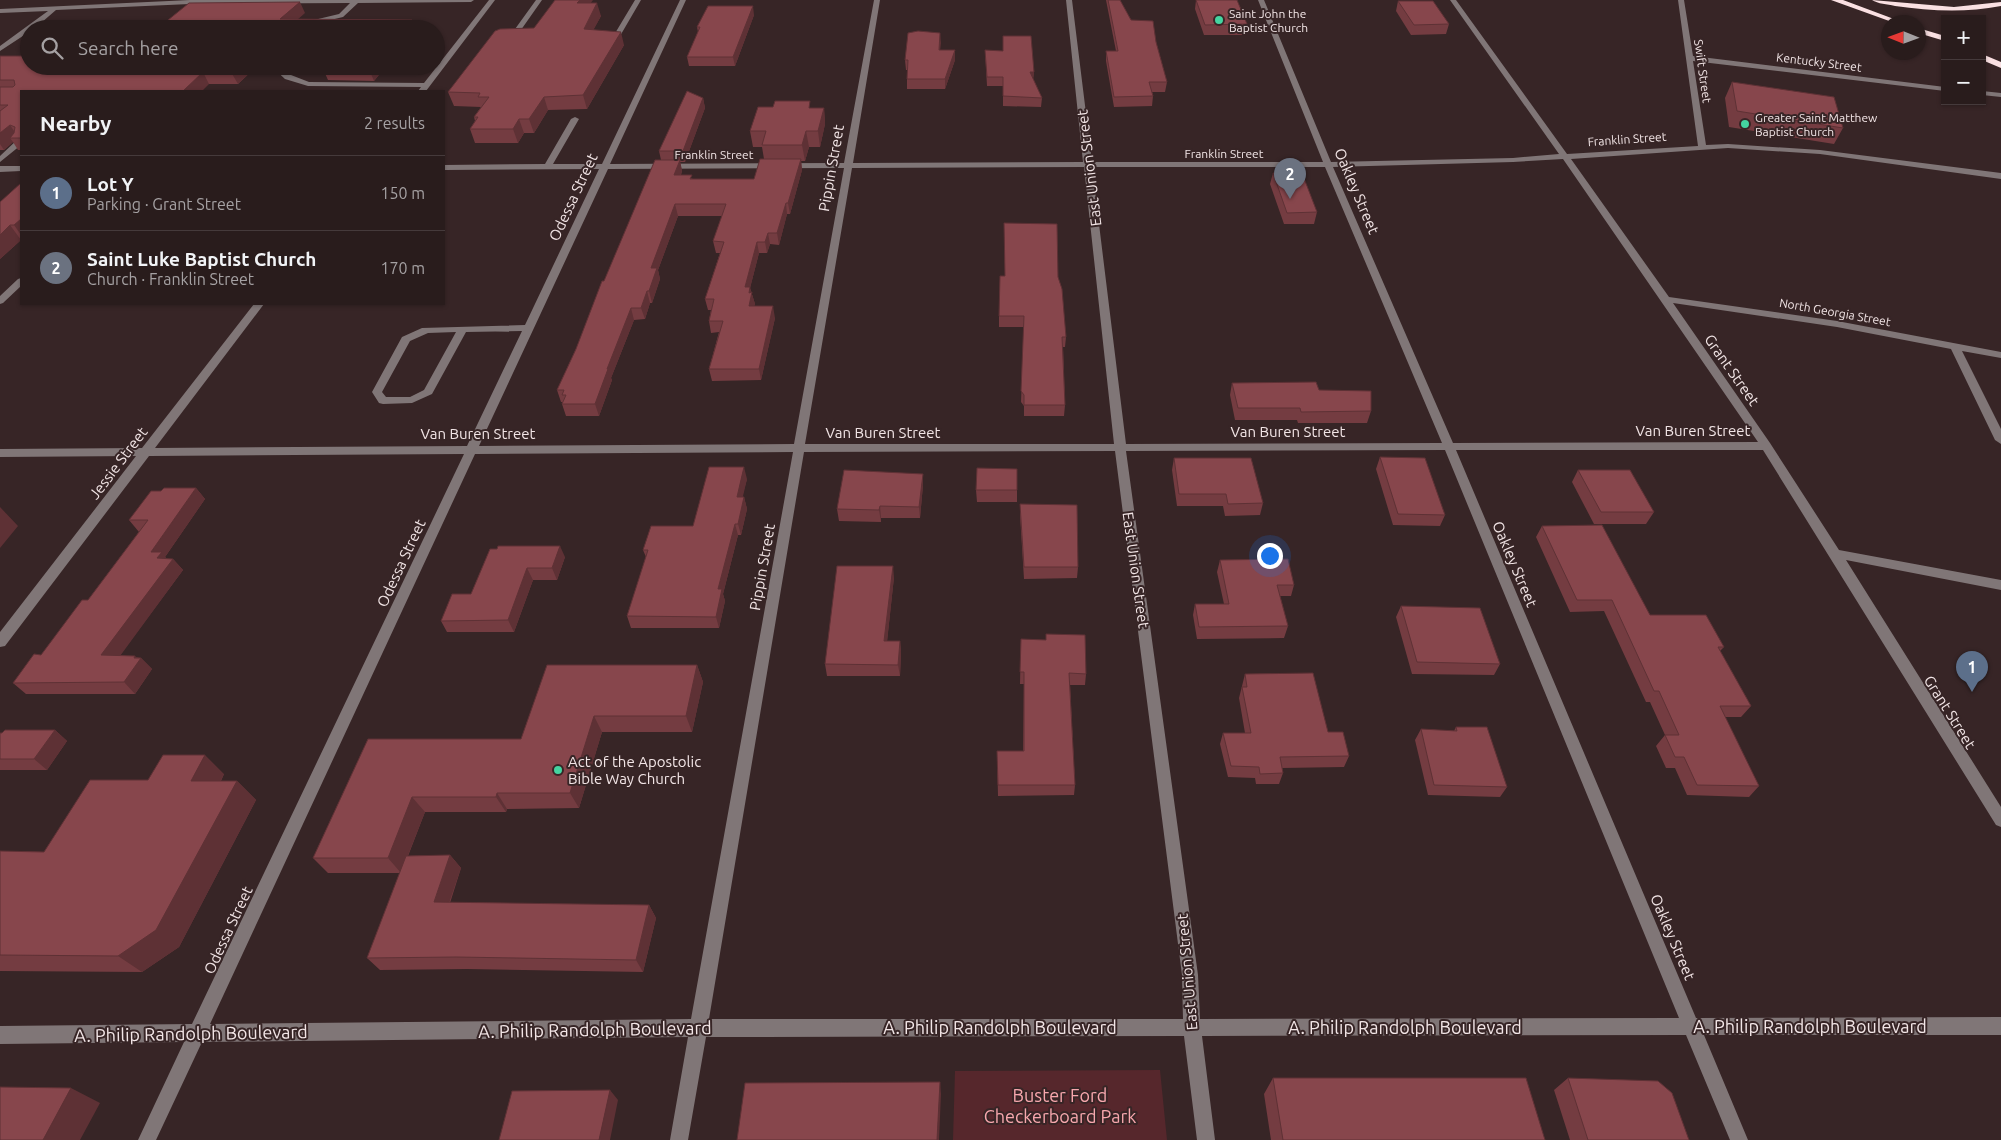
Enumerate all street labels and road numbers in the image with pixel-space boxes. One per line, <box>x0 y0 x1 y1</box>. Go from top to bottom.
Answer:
street label: Swift Street <box>1692 38 1714 104</box>
street label: Kentucky Street <box>1776 50 1863 74</box>
street label: East Union Street <box>1073 109 1105 227</box>
street label: Pippin Street <box>815 123 847 213</box>
street label: Franklin Street <box>1587 130 1667 148</box>
street label: Oakley Street <box>1331 145 1383 237</box>
street label: Franklin Street <box>1185 147 1264 160</box>
street label: Franklin Street <box>675 148 754 161</box>
street label: Odessa Street <box>545 150 601 244</box>
street label: North Georgia Street <box>1778 296 1892 328</box>
street label: Grant Street <box>1701 331 1763 409</box>
street label: Van Buren Street <box>1636 422 1751 439</box>
street label: Jessie Street <box>85 423 151 502</box>
street label: Van Buren Street <box>1231 423 1346 440</box>
street label: Van Buren Street <box>826 424 941 441</box>
street label: Van Buren Street <box>421 425 536 442</box>
street label: East Union Street <box>1119 511 1153 629</box>
street label: Odessa Street <box>373 516 429 610</box>
street label: Oakley Street <box>1489 518 1541 610</box>
street label: Pippin Street <box>746 522 778 612</box>
street label: Grant Street <box>1921 672 1979 752</box>
street label: Odessa Street <box>200 883 256 977</box>
street label: Oakley Street <box>1647 891 1699 983</box>
street label: East Union Street <box>1173 913 1201 1031</box>
street label: A. Philip Randolph Boulevard <box>1693 1016 1927 1036</box>
street label: A. Philip Randolph Boulevard <box>478 1017 712 1041</box>
street label: A. Philip Randolph Boulevard <box>883 1017 1117 1037</box>
street label: A. Philip Randolph Boulevard <box>1288 1017 1522 1037</box>
street label: A. Philip Randolph Boulevard <box>74 1021 308 1045</box>

